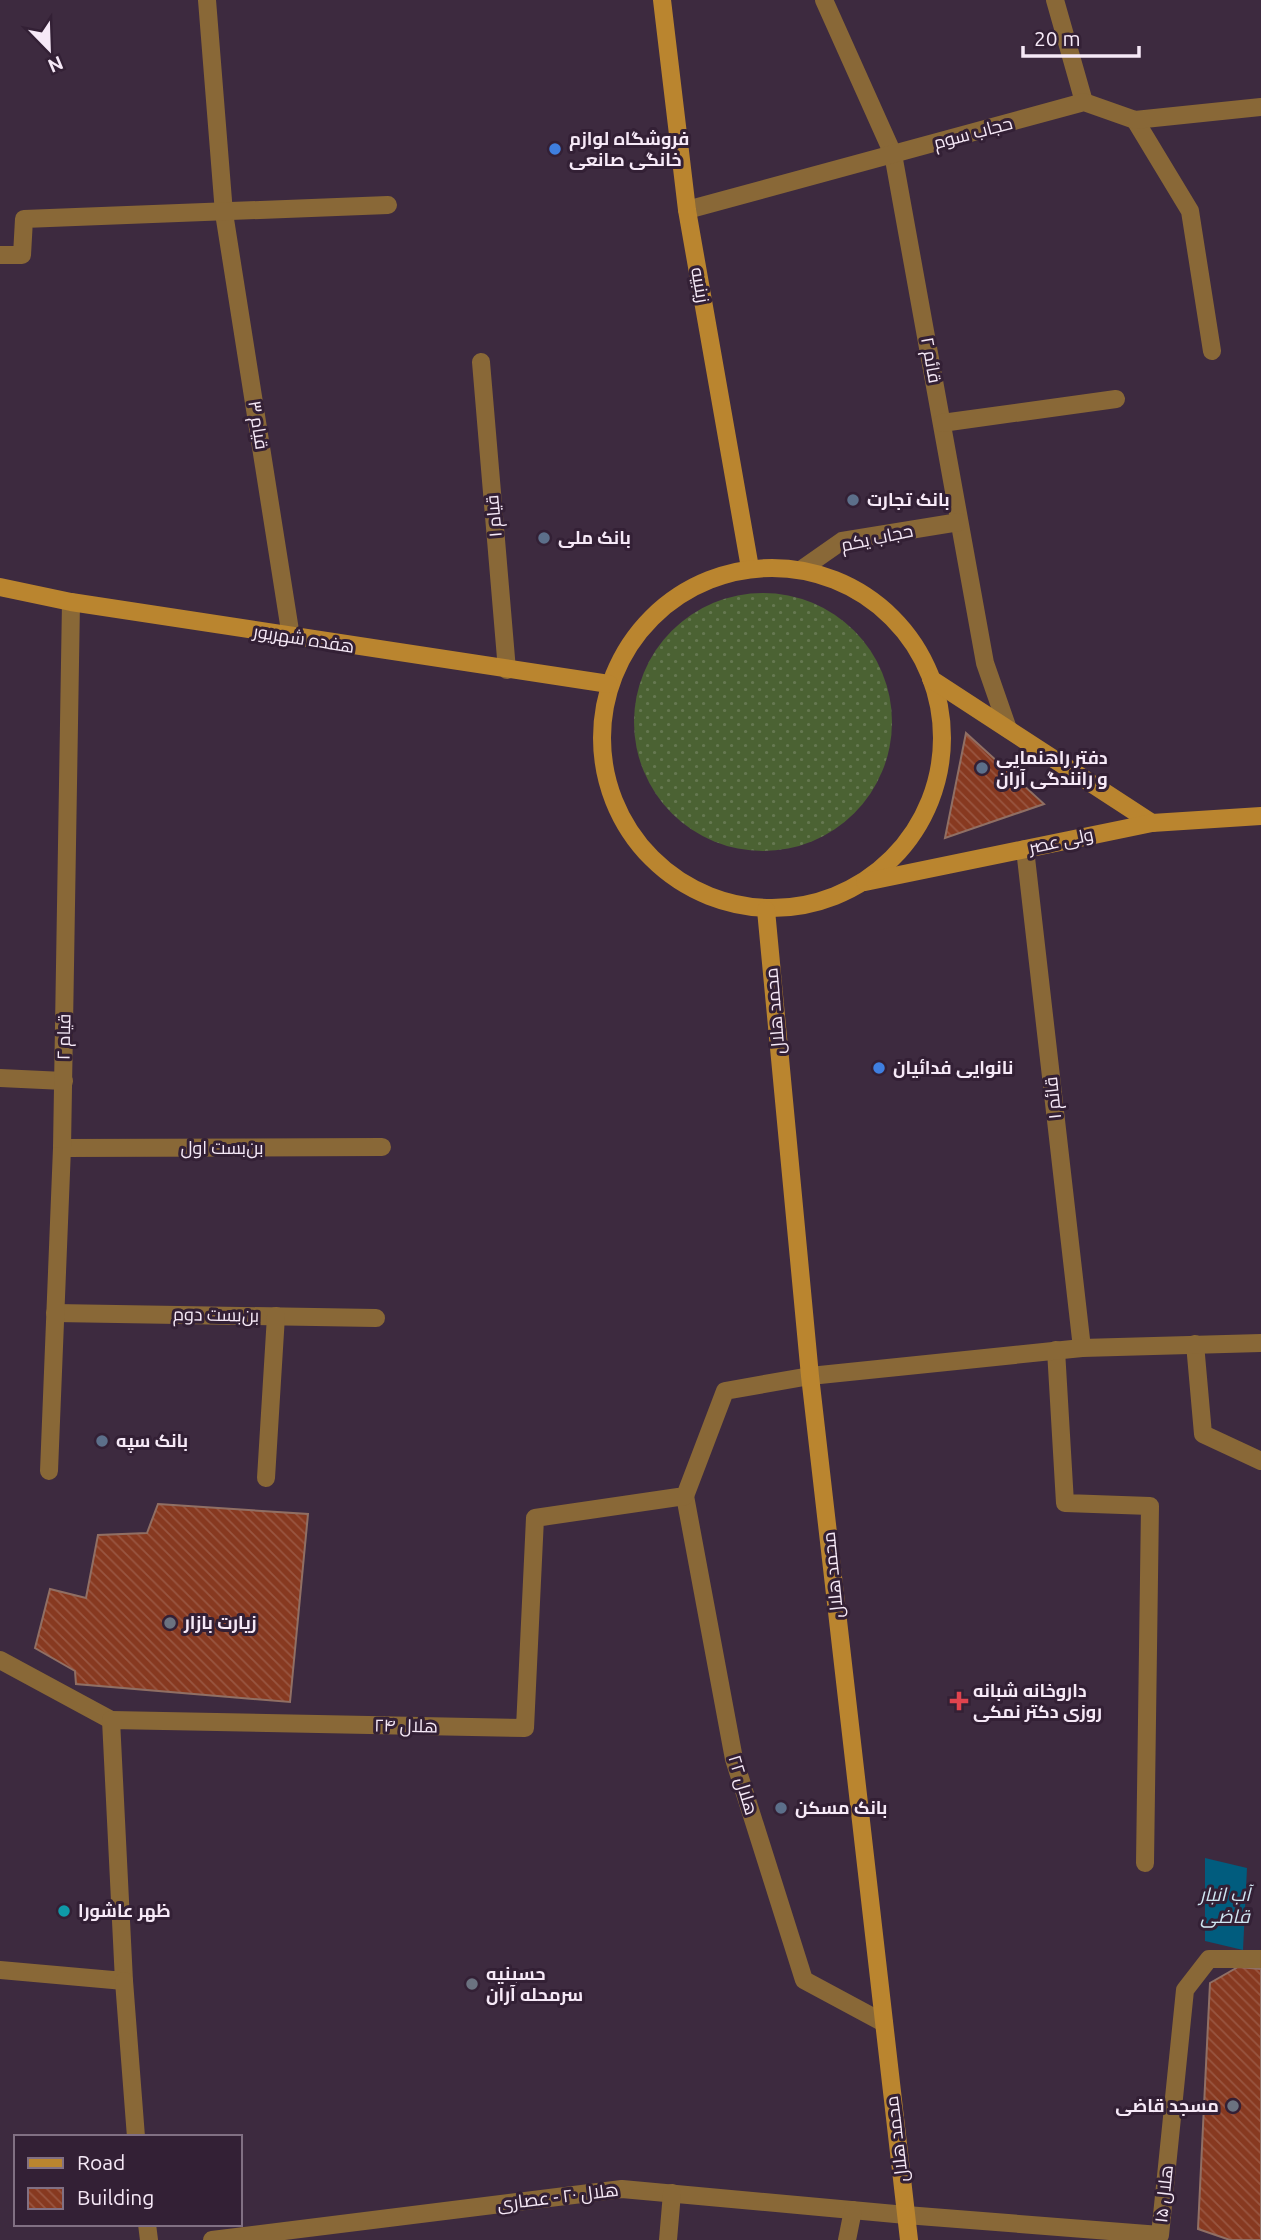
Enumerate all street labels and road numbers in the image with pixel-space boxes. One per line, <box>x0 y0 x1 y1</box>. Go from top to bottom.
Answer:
street label: حجاب سوم <box>931 112 1015 155</box>
street label: زینبیه <box>686 265 714 305</box>
street label: قائم ۲ <box>915 335 946 385</box>
street label: قیام ۳ <box>242 399 273 451</box>
street label: قیام ۱ <box>481 494 508 538</box>
street label: حجاب یکم <box>839 520 915 557</box>
street label: هفده شهریور <box>251 620 356 658</box>
street label: ولی عصر <box>1026 823 1095 859</box>
street label: محمد هلال <box>760 967 790 1055</box>
street label: قیام ۲ <box>53 1014 76 1060</box>
street label: قائم ۱ <box>1040 1076 1067 1120</box>
street label: بن‌بست اول <box>180 1137 264 1159</box>
street label: بن‌بست دوم <box>173 1303 259 1328</box>
street label: محمد هلال <box>818 1531 848 1619</box>
street label: هلال ۲۴ <box>374 1714 438 1738</box>
street label: هلال ۲۲ <box>723 1752 763 1818</box>
street label: محمد هلال <box>881 2095 913 2183</box>
street label: هلال ۱۵ <box>1150 2164 1178 2224</box>
street label: هلال ۲۰ - عصاری <box>496 2179 620 2215</box>

